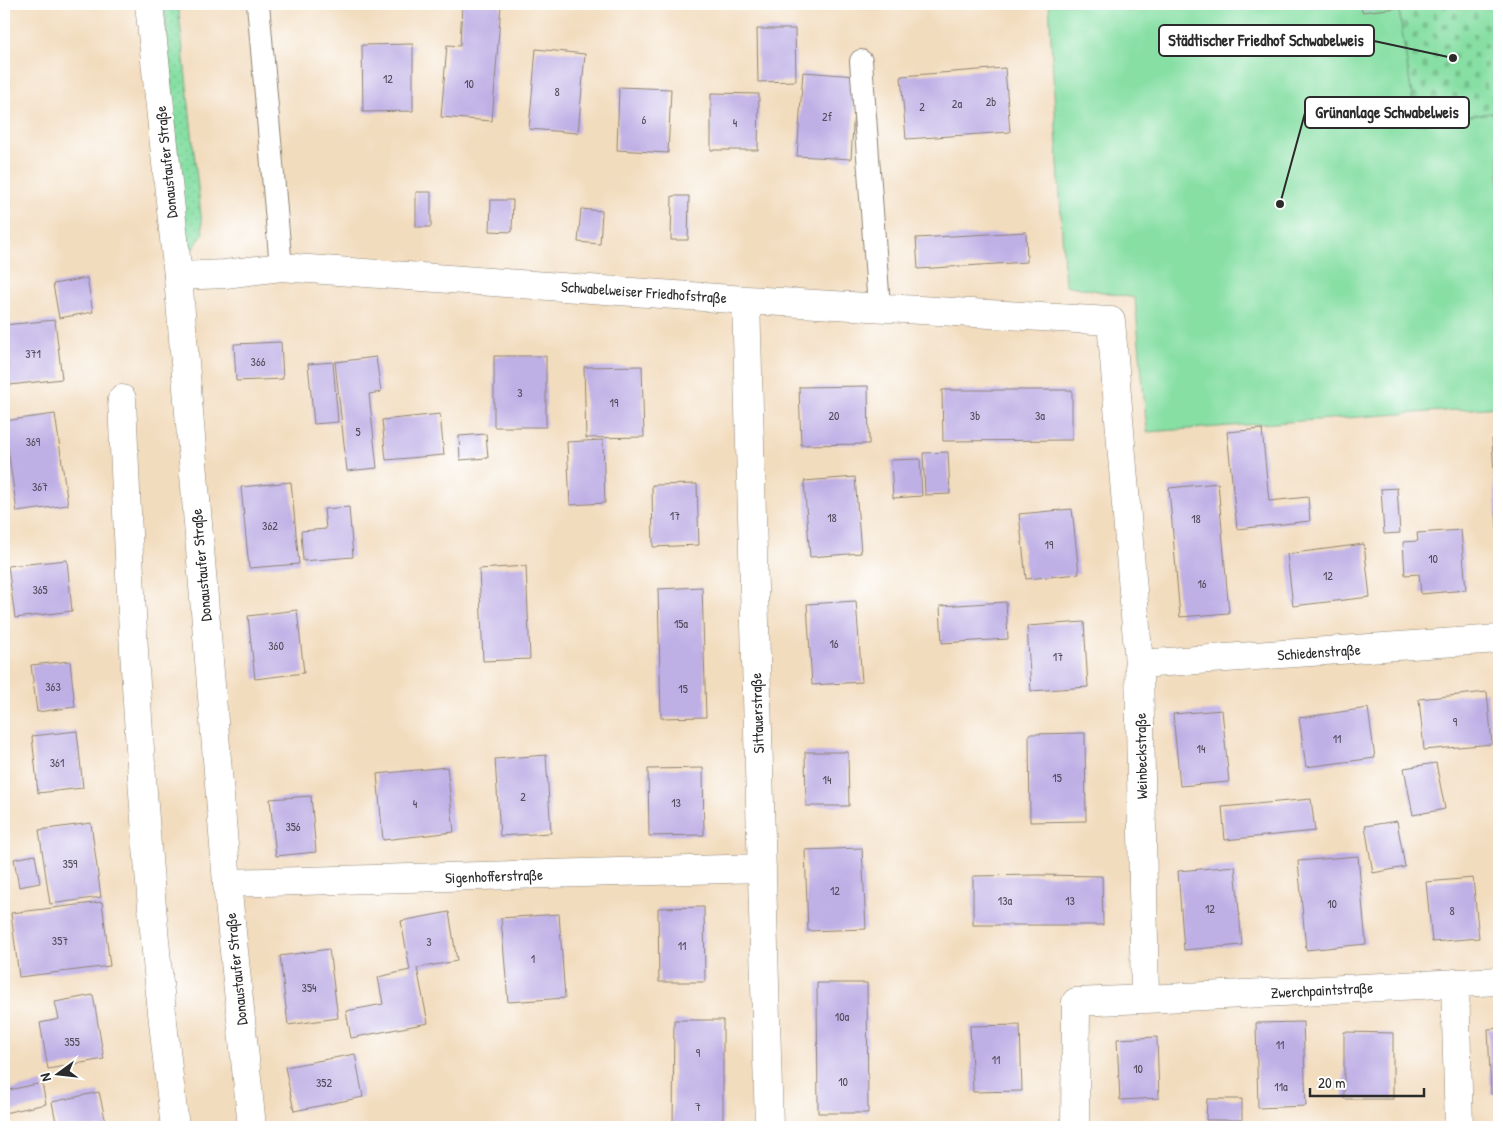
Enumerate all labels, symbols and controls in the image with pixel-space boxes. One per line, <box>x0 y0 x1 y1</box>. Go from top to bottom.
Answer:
callout: Städtischer Friedhof Schwabelweis <box>1159 25 1374 56</box>
text: Städtischer Friedhof Schwabelweis <box>1168 29 1365 51</box>
house number: 12 <box>383 70 393 87</box>
house number: 10 <box>464 75 474 92</box>
house number: 8 <box>554 83 560 100</box>
house number: 2b <box>986 93 996 110</box>
house number: 2a <box>952 95 962 112</box>
callout: Grünanlage Schwabelweis <box>1305 97 1469 128</box>
house number: 2 <box>919 98 925 115</box>
text: Grünanlage Schwabelweis <box>1315 101 1460 124</box>
street label: Donaustaufer Straße <box>150 105 182 219</box>
house number: 2f <box>822 108 833 125</box>
house number: 6 <box>642 111 647 128</box>
house number: 4 <box>733 114 738 131</box>
street label: Schwabelweiser Friedhofstraße <box>560 276 728 308</box>
house number: 371 <box>25 345 41 362</box>
house number: 366 <box>251 353 266 370</box>
house number: 3 <box>517 384 523 401</box>
house number: 19 <box>610 394 619 411</box>
house number: 20 <box>829 407 840 424</box>
house number: 3b <box>970 407 980 424</box>
house number: 3a <box>1035 407 1045 424</box>
house number: 5 <box>355 423 361 440</box>
house number: 369 <box>26 433 41 450</box>
house number: 367 <box>32 478 48 495</box>
house number: 17 <box>670 507 680 524</box>
street label: Donaustaufer Straße <box>186 508 216 622</box>
house number: 18 <box>827 509 837 526</box>
house number: 18 <box>1191 510 1201 527</box>
house number: 362 <box>262 517 278 534</box>
house number: 19 <box>1045 536 1054 553</box>
house number: 10 <box>1428 550 1438 567</box>
house number: 12 <box>1323 567 1333 584</box>
house number: 16 <box>1197 575 1207 592</box>
house number: 365 <box>32 581 48 598</box>
house number: 15a <box>674 615 688 632</box>
house number: 16 <box>829 635 839 652</box>
house number: 360 <box>268 637 284 654</box>
street label: Schiedenstraße <box>1277 639 1361 665</box>
house number: 17 <box>1053 648 1063 665</box>
street label: Sittauerstraße <box>745 672 769 754</box>
house number: 363 <box>45 678 61 695</box>
house number: 15 <box>678 680 688 697</box>
street label: Weinbeckstraße <box>1130 713 1152 799</box>
house number: 9 <box>1453 713 1458 730</box>
house number: 11 <box>1333 730 1341 747</box>
house number: 14 <box>1197 740 1206 757</box>
house number: 361 <box>50 754 64 771</box>
house number: 15 <box>1052 769 1062 786</box>
house number: 14 <box>823 771 832 788</box>
house number: 2 <box>520 788 526 805</box>
house number: 13 <box>671 794 681 811</box>
house number: 4 <box>413 795 418 812</box>
house number: 356 <box>285 818 301 835</box>
house number: 359 <box>63 855 78 872</box>
street label: Sigenhofferstraße <box>445 864 543 888</box>
house number: 12 <box>830 882 840 899</box>
house number: 13a <box>998 892 1013 909</box>
house number: 13 <box>1065 892 1075 909</box>
house number: 10 <box>1327 895 1337 912</box>
house number: 12 <box>1205 900 1215 917</box>
house number: 8 <box>1449 902 1455 919</box>
street label: Donaustaufer Straße <box>220 912 252 1026</box>
house number: 357 <box>52 932 68 949</box>
house number: 3 <box>426 933 432 950</box>
house number: 11 <box>678 937 686 954</box>
house number: 1 <box>531 950 535 967</box>
street label: Zwerchpaintstraße <box>1270 977 1374 1003</box>
house number: 354 <box>302 979 317 996</box>
house number: 10a <box>835 1008 850 1025</box>
house number: 355 <box>64 1033 80 1050</box>
house number: 11 <box>1276 1036 1284 1053</box>
house number: 9 <box>696 1044 701 1061</box>
north arrow <box>32 1048 82 1098</box>
house number: 11 <box>992 1051 1000 1068</box>
house number: 10 <box>1133 1060 1143 1077</box>
scale bar <box>1310 1066 1424 1098</box>
text: N <box>35 1071 55 1084</box>
text: 20 m <box>1318 1072 1345 1093</box>
house number: 10 <box>838 1073 848 1090</box>
house number: 352 <box>316 1074 332 1091</box>
house number: 11a <box>1274 1078 1288 1095</box>
house number: 7 <box>695 1098 701 1115</box>

